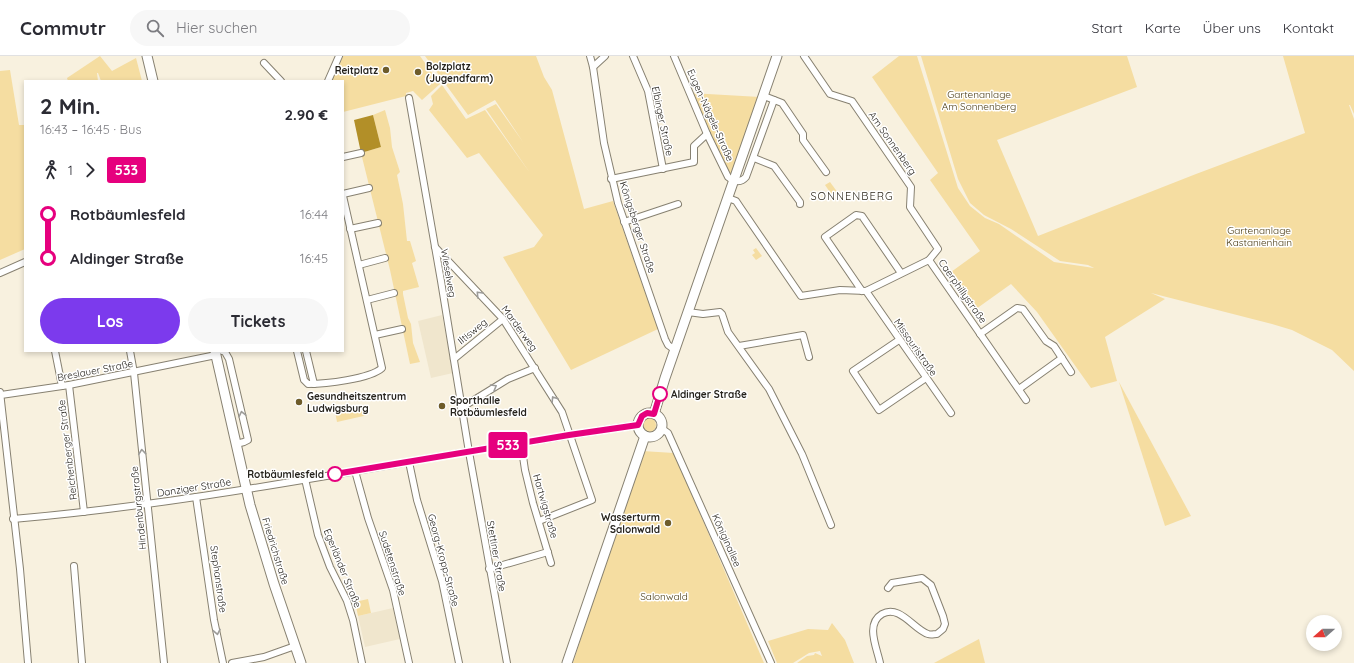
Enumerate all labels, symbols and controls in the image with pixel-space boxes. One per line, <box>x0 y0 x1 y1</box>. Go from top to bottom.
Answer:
search box <box>130 10 410 46</box>
text: Commutr <box>20 16 106 40</box>
icon: search <box>144 17 166 39</box>
text: Hier suchen <box>176 18 257 37</box>
text: Start <box>1091 19 1123 37</box>
text: Karte <box>1145 19 1181 37</box>
text: Über uns <box>1203 19 1261 37</box>
text: Kontakt <box>1283 19 1334 37</box>
place label: Bolzplatz (Jugendfarm) <box>426 60 493 85</box>
place label: Reitplatz <box>335 64 378 77</box>
marker: Reitplatz <box>381 65 391 75</box>
marker: Bolzplatz (Jugendfarm) <box>413 67 423 77</box>
street label: Eugen-Nägele-Straße <box>684 67 737 164</box>
street label: Elbinger Straße <box>649 85 676 157</box>
park label: Gartenanlage Am Sonnenberg <box>942 88 1016 113</box>
text: 2 Min. <box>40 92 100 120</box>
text: 2.90 € <box>284 105 328 124</box>
street label: Am Sonnenberg <box>866 109 919 178</box>
text: 16:43 – 16:45 · Bus <box>40 121 142 137</box>
icon: walk <box>40 159 62 181</box>
icon: forward <box>79 159 101 181</box>
text: 533 <box>115 161 138 179</box>
text: 1 <box>68 162 73 178</box>
street label: Königsberger Straße <box>617 180 659 275</box>
district label: SONNENBERG <box>810 189 894 203</box>
text: Rotbäumlesfeld <box>70 205 185 224</box>
text: 16:44 <box>300 206 328 222</box>
park label: Gartenanlage Kastanienhain <box>1226 224 1292 249</box>
street label: Wieselweg <box>438 248 459 298</box>
text: Aldinger Straße <box>70 249 184 268</box>
text: 16:45 <box>300 250 328 266</box>
street label: Caerphillystraße <box>936 257 990 326</box>
one-way arrow <box>477 291 484 298</box>
button: Los <box>40 298 180 344</box>
button: Tickets <box>188 298 328 344</box>
street label: Marderweg <box>499 303 541 354</box>
street label: Iltisweg <box>455 316 490 347</box>
street label: Missouristraße <box>891 316 940 379</box>
street label: Breslauer Straße <box>56 357 135 384</box>
one-way arrow <box>490 384 497 391</box>
marker: Aldinger Straße <box>652 386 668 402</box>
place label: Aldinger Straße <box>671 388 747 401</box>
place label: Gesundheitszentrum Ludwigsburg <box>307 390 406 415</box>
place label: Sporthalle Rotbäumlesfeld <box>450 394 527 419</box>
one-way arrow <box>552 396 559 403</box>
marker: Gesundheitszentrum Ludwigsburg <box>294 397 304 407</box>
street label: Reichenberger Straße <box>55 399 80 501</box>
marker: Sporthalle Rotbäumlesfeld <box>437 401 447 411</box>
one-way arrow <box>238 411 246 417</box>
line badge: 533 <box>485 432 531 458</box>
text: 533 <box>496 436 520 454</box>
one-way arrow <box>138 449 147 455</box>
street label: Hindenburgstraße <box>128 465 149 550</box>
marker: Rotbäumlesfeld <box>327 466 343 482</box>
place label: Rotbäumlesfeld <box>247 468 324 481</box>
street label: Hartwigstraße <box>530 472 561 540</box>
street label: Danziger Straße <box>156 475 232 500</box>
place label: Wasserturm Salonwald <box>601 511 660 536</box>
street label: Georg-Kropp-Straße <box>425 512 462 608</box>
street label: Königinallee <box>709 512 744 569</box>
street label: Friedrichstraße <box>259 516 292 587</box>
marker: Wasserturm Salonwald <box>663 518 673 528</box>
street label: Stettiner Straße <box>484 519 509 593</box>
street label: Egerländer Straße <box>321 527 364 610</box>
street label: Sudetenstraße <box>376 529 409 598</box>
street label: Stephanstraße <box>207 545 230 614</box>
park label: Salonwald <box>640 590 688 603</box>
north arrow <box>1306 615 1342 651</box>
map controls <box>1306 615 1342 651</box>
one-way arrow <box>212 629 221 636</box>

